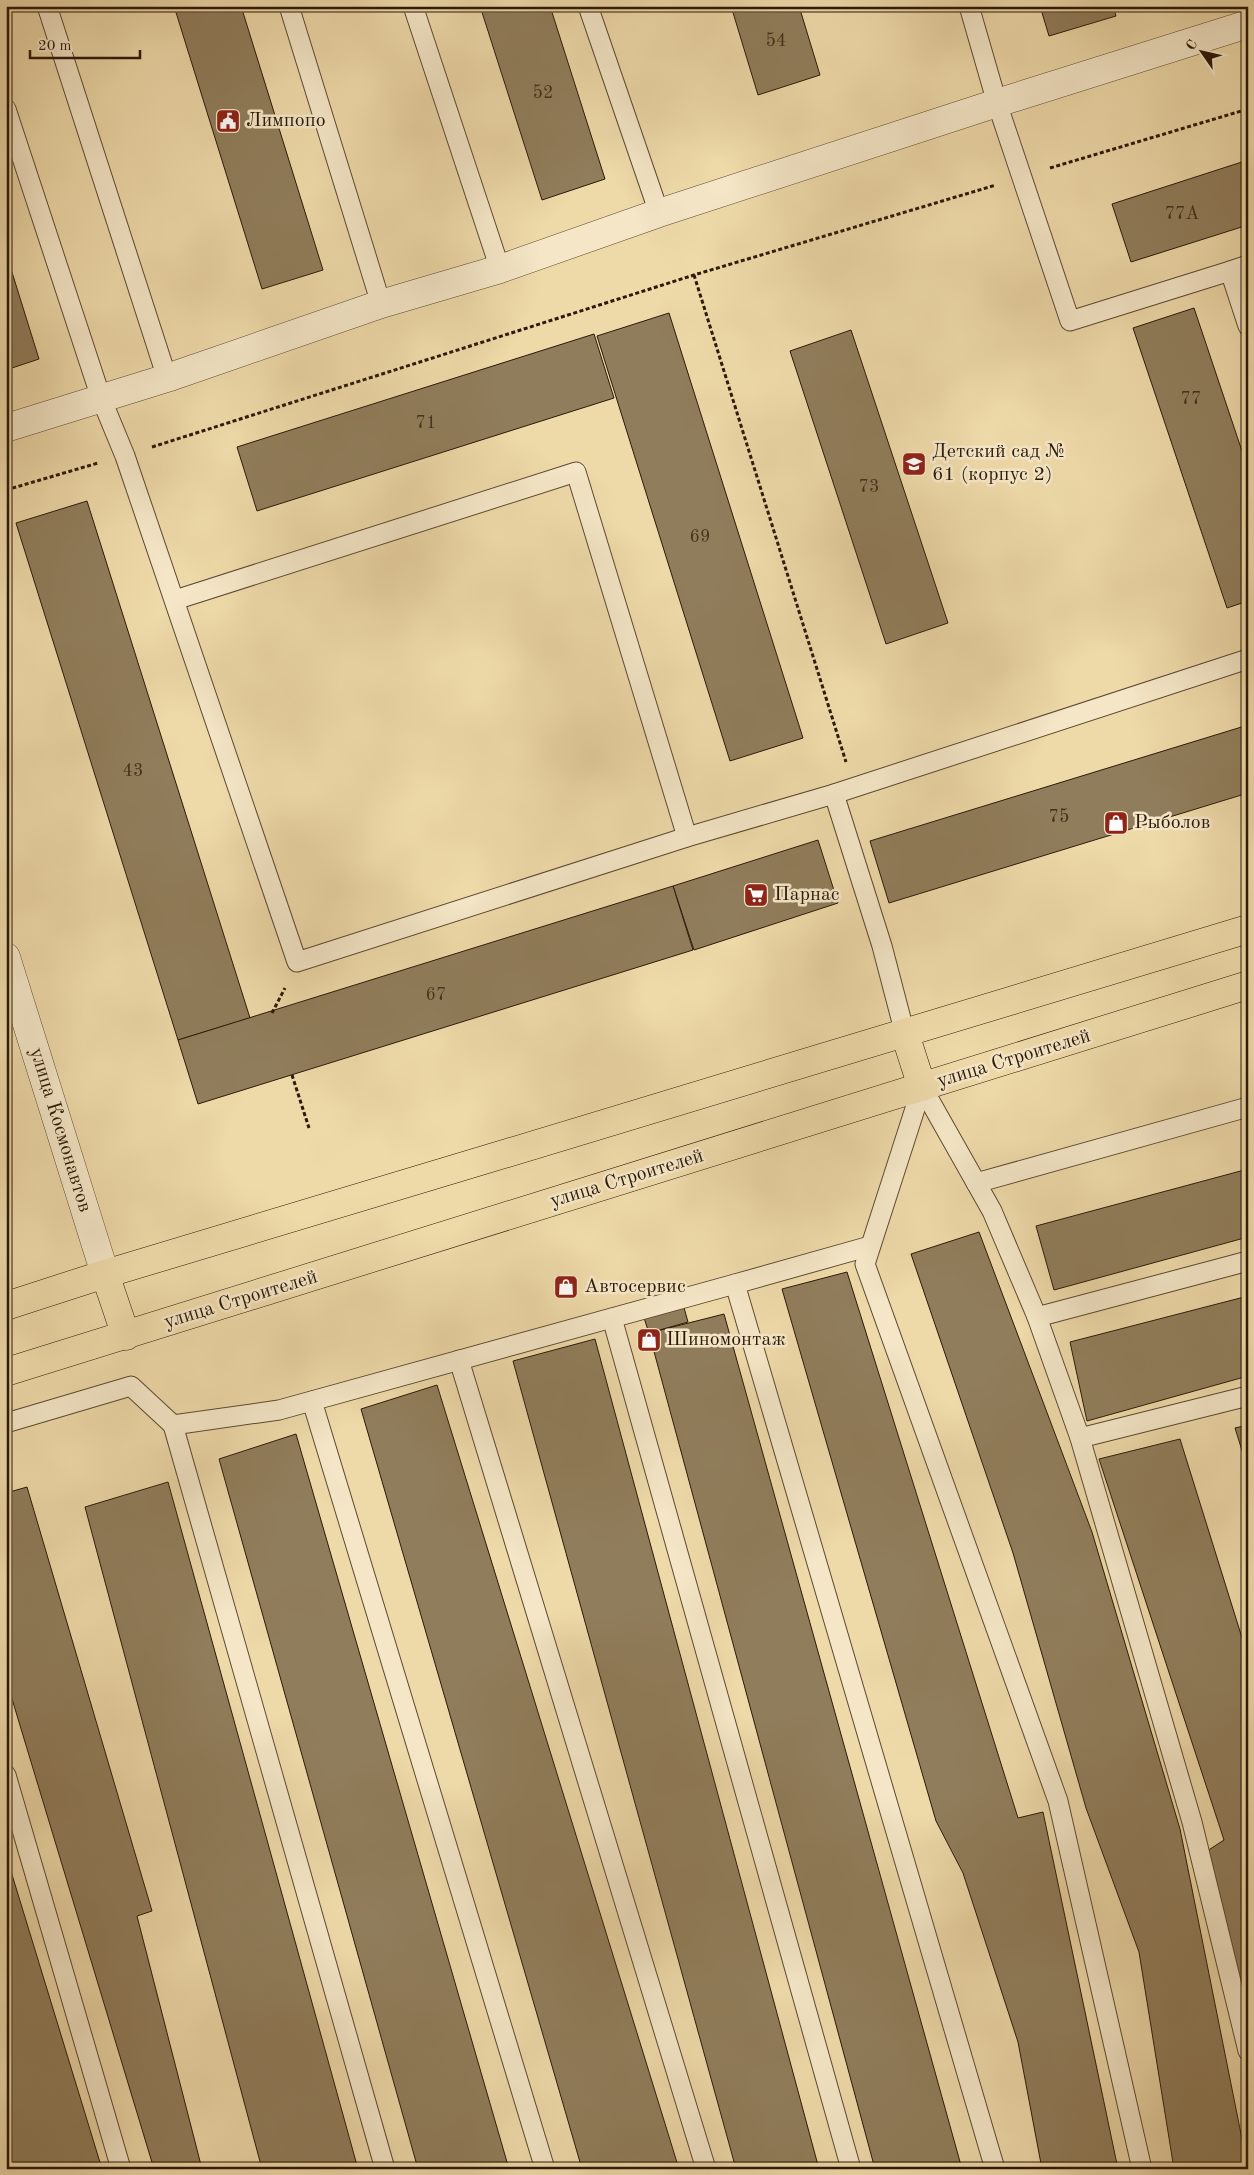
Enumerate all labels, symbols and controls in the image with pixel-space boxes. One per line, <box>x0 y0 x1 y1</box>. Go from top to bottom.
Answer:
scale bar <box>30 28 140 60</box>
north arrow <box>1176 28 1226 78</box>
house number: 54 <box>766 32 786 50</box>
text: С <box>1184 38 1200 53</box>
text: 20 m <box>38 39 72 54</box>
house number: 52 <box>533 84 553 102</box>
public building icon: Лимпопо <box>215 108 241 134</box>
place label: Лимпопо <box>246 111 326 131</box>
house number: 77А <box>1165 205 1200 223</box>
house number: 77 <box>1181 390 1201 408</box>
house number: 71 <box>416 414 436 432</box>
place label: Детский сад № 61 (корпус 2) <box>932 442 1067 485</box>
school or university icon: Детский сад № 61 (корпус 2) <box>901 451 927 477</box>
house number: 73 <box>859 478 879 496</box>
house number: 69 <box>690 528 710 546</box>
house number: 43 <box>123 762 143 780</box>
house number: 75 <box>1049 808 1069 826</box>
shop icon: Рыболов <box>1103 810 1129 836</box>
place label: Рыболов <box>1134 813 1210 833</box>
supermarket icon: Парнас <box>743 882 769 908</box>
place label: Парнас <box>774 885 840 905</box>
house number: 67 <box>426 986 446 1004</box>
street label: улица Строителей <box>935 1026 1093 1092</box>
street label: улица Космонавтов <box>25 1045 95 1215</box>
street label: улица Строителей <box>548 1146 706 1212</box>
street label: улица Строителей <box>162 1267 320 1333</box>
shop icon: Автосервис <box>553 1274 579 1300</box>
place label: Автосервис <box>584 1277 686 1297</box>
shop icon: Шиномонтаж <box>636 1327 662 1353</box>
place label: Шиномонтаж <box>666 1330 786 1350</box>

